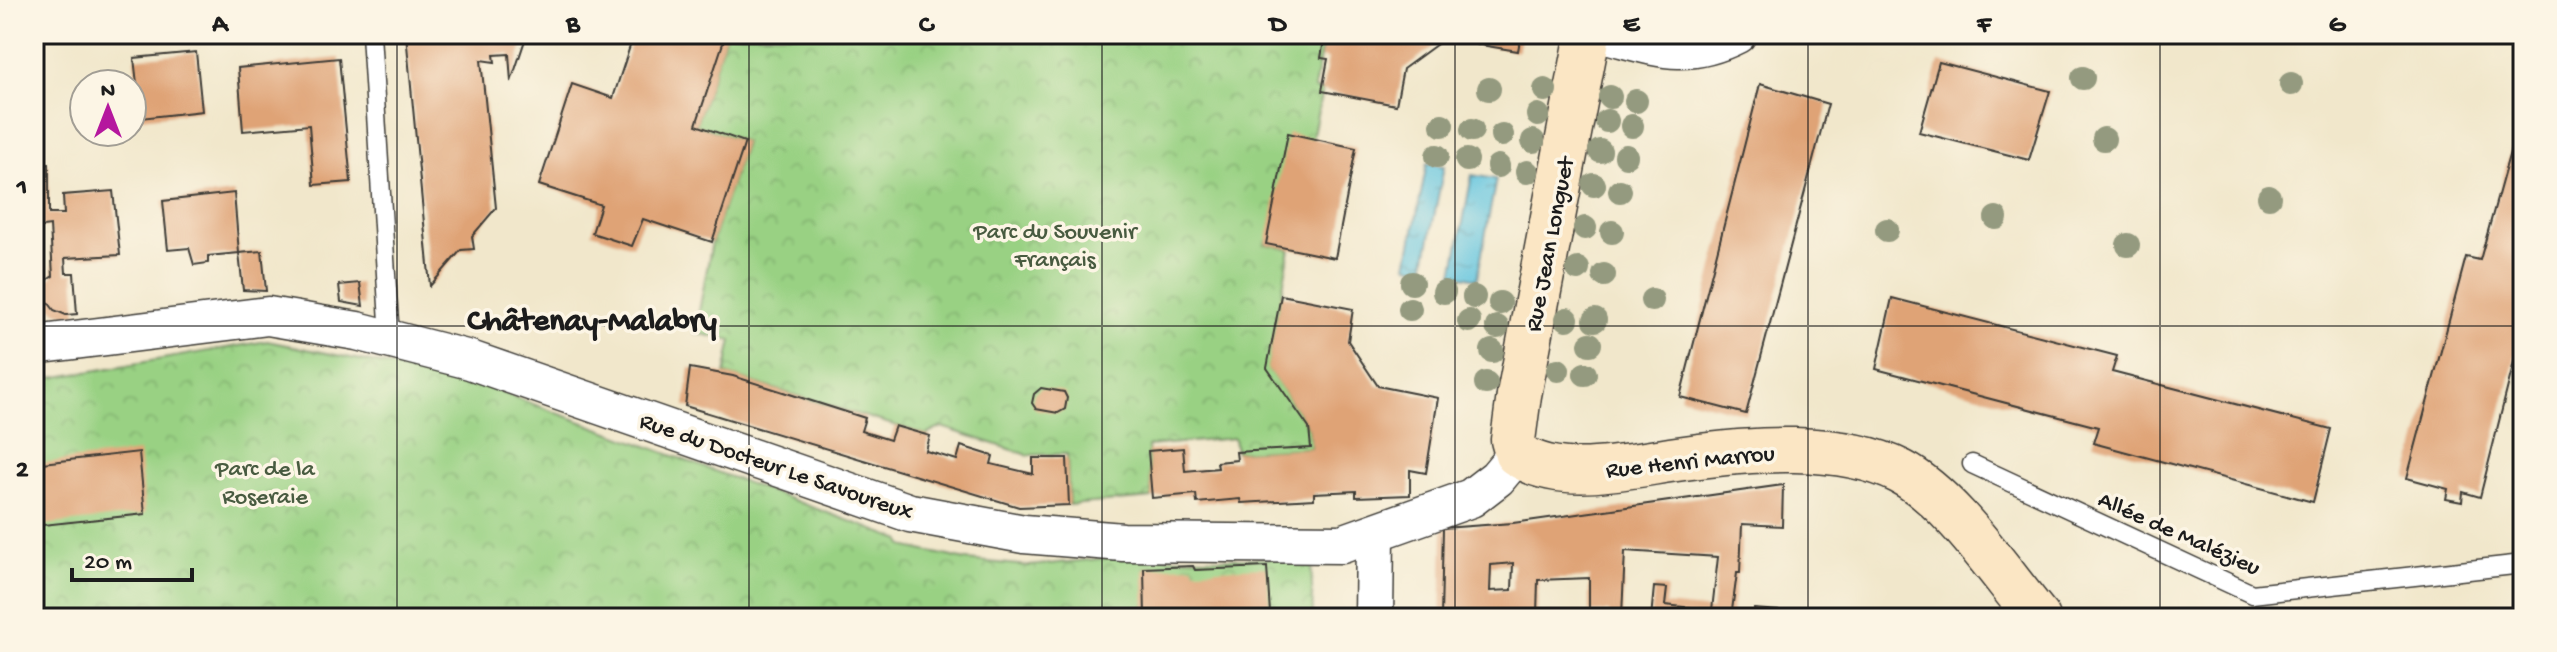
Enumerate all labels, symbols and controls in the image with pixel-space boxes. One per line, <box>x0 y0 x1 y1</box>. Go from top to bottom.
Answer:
text: A <box>211 11 229 42</box>
text: B <box>565 11 581 42</box>
text: C <box>919 11 936 42</box>
text: D <box>1268 11 1288 42</box>
text: E <box>1623 11 1641 42</box>
text: F <box>1976 11 1992 42</box>
text: G <box>2329 11 2347 42</box>
north arrow <box>68 68 148 148</box>
text: N <box>101 79 115 105</box>
street label: Rue Jean Longuet <box>1520 153 1583 334</box>
text: 1 <box>16 174 27 205</box>
park label: Parc du Souvenir Français <box>973 219 1139 276</box>
district label: Châtenay-Malabry <box>467 304 717 342</box>
street label: Rue du Docteur Le Savoureux <box>635 408 917 529</box>
street label: Rue Henri Marrou <box>1605 440 1776 487</box>
text: 2 <box>16 456 29 487</box>
park label: Parc de la Roseraie <box>214 456 315 513</box>
street label: Allée de Malézieu <box>2093 486 2264 584</box>
scale bar <box>72 532 192 582</box>
text: 20 m <box>84 549 132 578</box>

